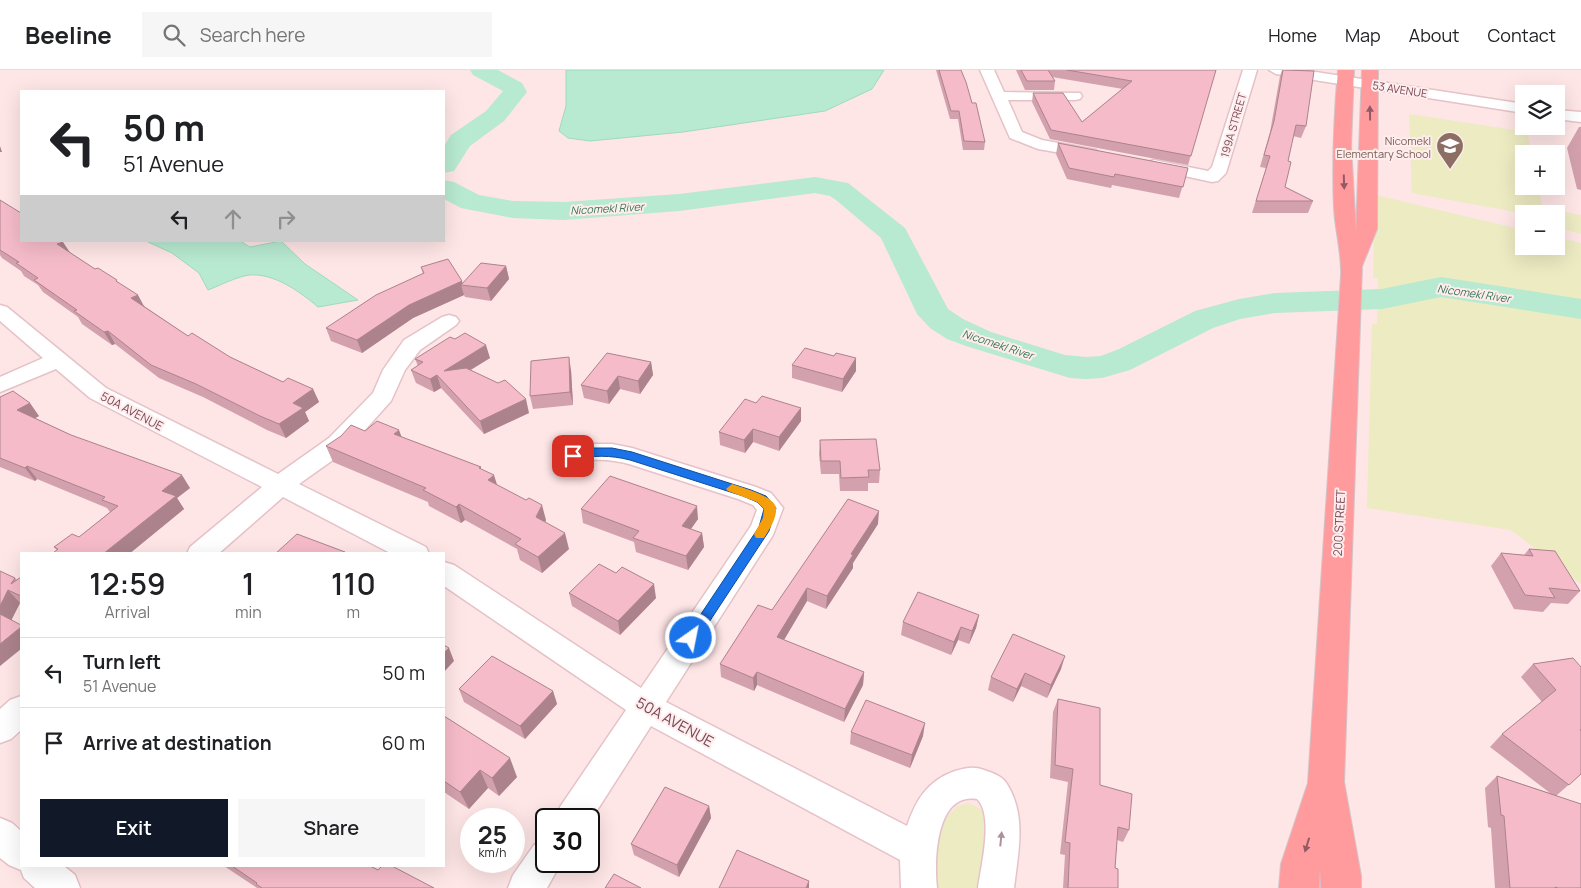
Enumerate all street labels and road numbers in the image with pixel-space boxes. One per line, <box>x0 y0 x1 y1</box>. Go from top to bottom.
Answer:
street label: 53 AVENUE <box>1372 77 1428 101</box>
street label: 199A STREET <box>1217 91 1249 159</box>
street label: 50A AVENUE <box>98 387 166 435</box>
street label: 200 STREET <box>1329 488 1349 557</box>
street label: 50A AVENUE <box>632 692 718 752</box>

